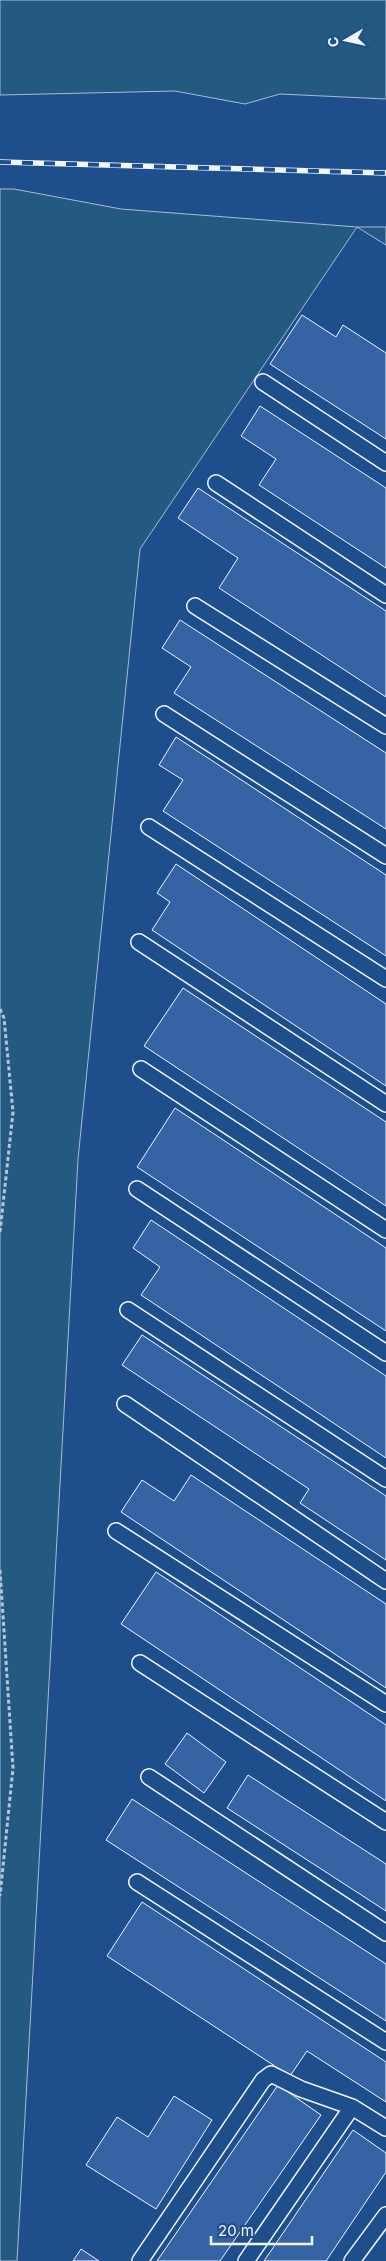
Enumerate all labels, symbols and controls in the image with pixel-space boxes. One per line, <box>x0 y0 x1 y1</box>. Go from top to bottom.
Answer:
north arrow <box>321 15 371 65</box>
text: С <box>323 36 342 49</box>
scale bar <box>211 2214 312 2246</box>
text: 20 m <box>218 2221 254 2240</box>

